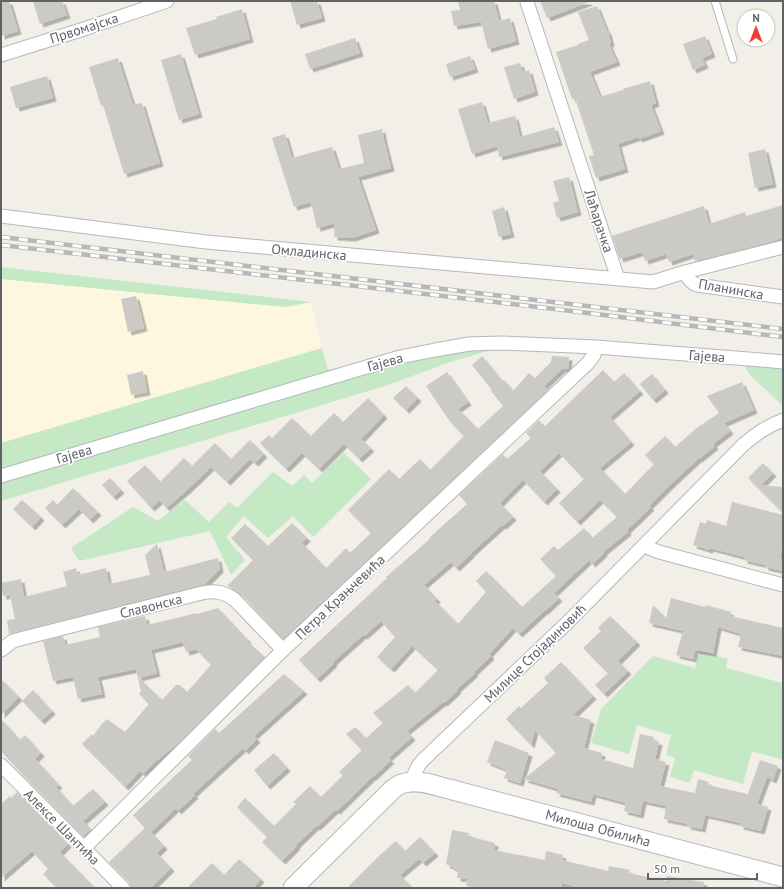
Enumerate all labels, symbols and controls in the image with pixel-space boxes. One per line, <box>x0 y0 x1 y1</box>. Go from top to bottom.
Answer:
street label: Првомајска <box>47 8 121 48</box>
north arrow <box>736 8 776 48</box>
text: N <box>752 11 760 25</box>
street label: Лаћарачка <box>580 186 618 255</box>
street label: Омладинска <box>271 240 347 264</box>
street label: Планинска <box>697 274 765 304</box>
street label: Гајева <box>688 346 726 366</box>
street label: Гајева <box>365 348 405 376</box>
street label: Гајева <box>54 440 94 468</box>
street label: Петра Крањчевића <box>291 551 389 643</box>
street label: Славонска <box>118 590 184 622</box>
street label: Милице Стојадиновић <box>480 600 590 706</box>
street label: Алексе Шантића <box>20 785 104 869</box>
street label: Милоша Обилића <box>543 805 653 851</box>
scale bar <box>648 855 757 881</box>
text: 50 m <box>654 861 680 876</box>

